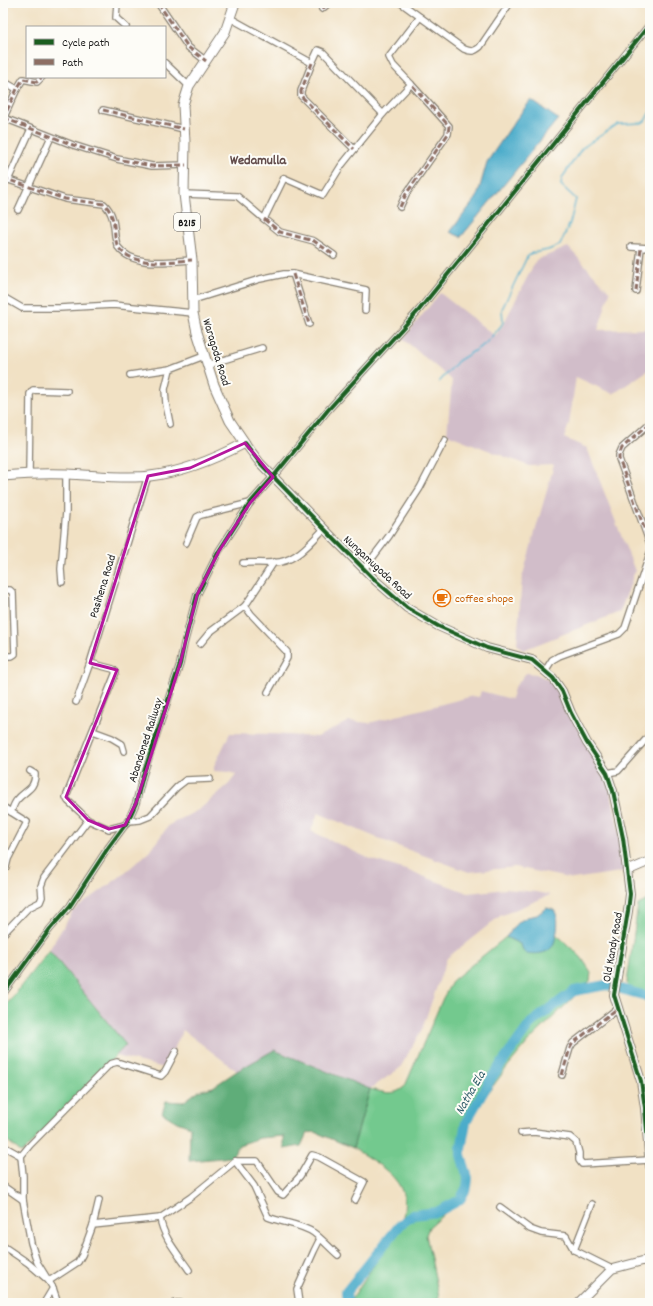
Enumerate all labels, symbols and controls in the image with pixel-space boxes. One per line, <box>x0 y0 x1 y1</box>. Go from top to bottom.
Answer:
legend <box>26 26 166 78</box>
text: Cycle path <box>62 35 110 52</box>
text: Path <box>62 55 83 72</box>
district label: Wedamulla <box>230 151 288 171</box>
road number: B215 <box>174 213 200 231</box>
street label: Waragoda Road <box>197 317 234 388</box>
street label: Nungamugoda Road <box>339 532 415 604</box>
street label: Pasihena Road <box>86 553 121 620</box>
cafe icon: coffee shope <box>432 588 452 608</box>
place label: coffee shope <box>455 591 513 608</box>
street label: Abandoned Railway <box>125 695 168 785</box>
street label: Old Kandy Road <box>599 911 628 983</box>
water label: Natha Ela <box>451 1067 492 1119</box>

